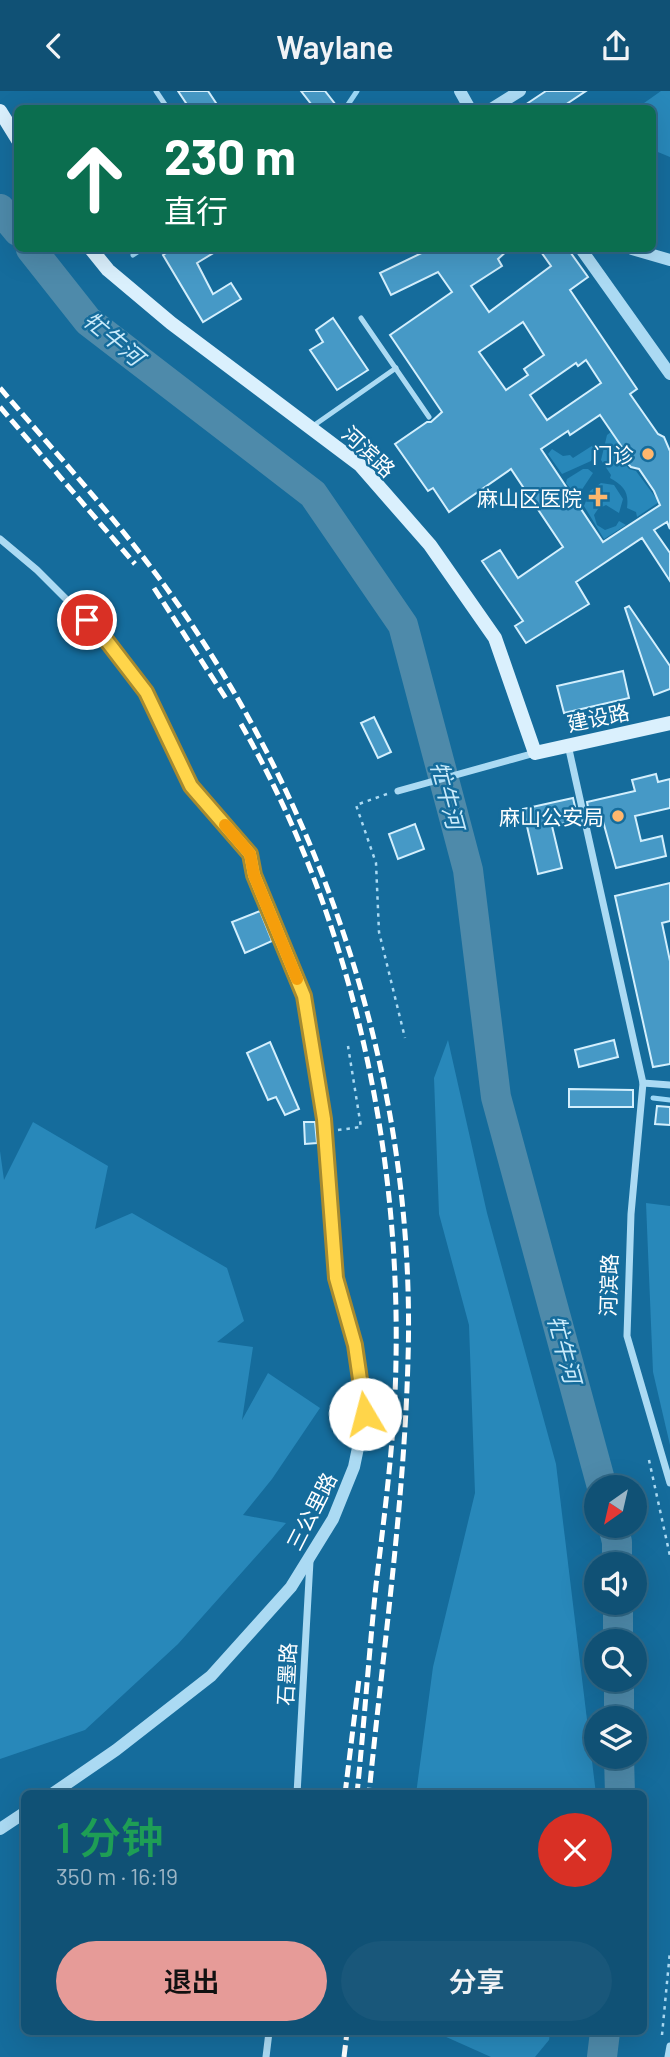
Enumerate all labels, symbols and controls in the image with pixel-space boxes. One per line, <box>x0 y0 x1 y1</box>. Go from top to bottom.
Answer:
icon: back <box>35 27 73 65</box>
text: Waylane <box>276 27 394 65</box>
icon: share <box>597 27 635 65</box>
text: 230 m <box>164 126 296 185</box>
icon: ahead <box>49 133 140 224</box>
text: 直行 <box>164 191 228 229</box>
water label: 牤牛河 <box>79 305 152 373</box>
street label: 河滨路 <box>337 420 401 482</box>
place label: 门诊 <box>592 442 634 467</box>
marker: 门诊 <box>640 446 656 462</box>
place label: 麻山区医院 <box>477 485 582 510</box>
marker: 麻山区医院 <box>588 487 608 507</box>
pin <box>57 590 117 650</box>
icon: arrive <box>68 601 106 639</box>
street label: 建设路 <box>565 698 631 736</box>
water label: 牤牛河 <box>426 758 471 836</box>
place label: 麻山公安局 <box>499 804 604 829</box>
marker: 麻山公安局 <box>610 808 626 824</box>
street label: 河滨路 <box>594 1253 622 1317</box>
water label: 牤牛河 <box>543 1312 588 1390</box>
position arrow <box>328 1377 402 1451</box>
street label: 三公里路 <box>281 1468 341 1554</box>
north arrow <box>584 1475 648 1538</box>
map controls <box>584 1475 647 1769</box>
button: sound <box>584 1552 647 1615</box>
button: search <box>584 1629 647 1692</box>
street label: 石墨路 <box>272 1642 300 1706</box>
button: layers <box>584 1706 647 1769</box>
text: 1 分钟 <box>56 1811 163 1861</box>
button: close <box>538 1813 612 1887</box>
text: 350 m · 16:19 <box>56 1862 178 1890</box>
button: 退出 <box>56 1941 327 2021</box>
button: 分享 <box>341 1941 612 2021</box>

